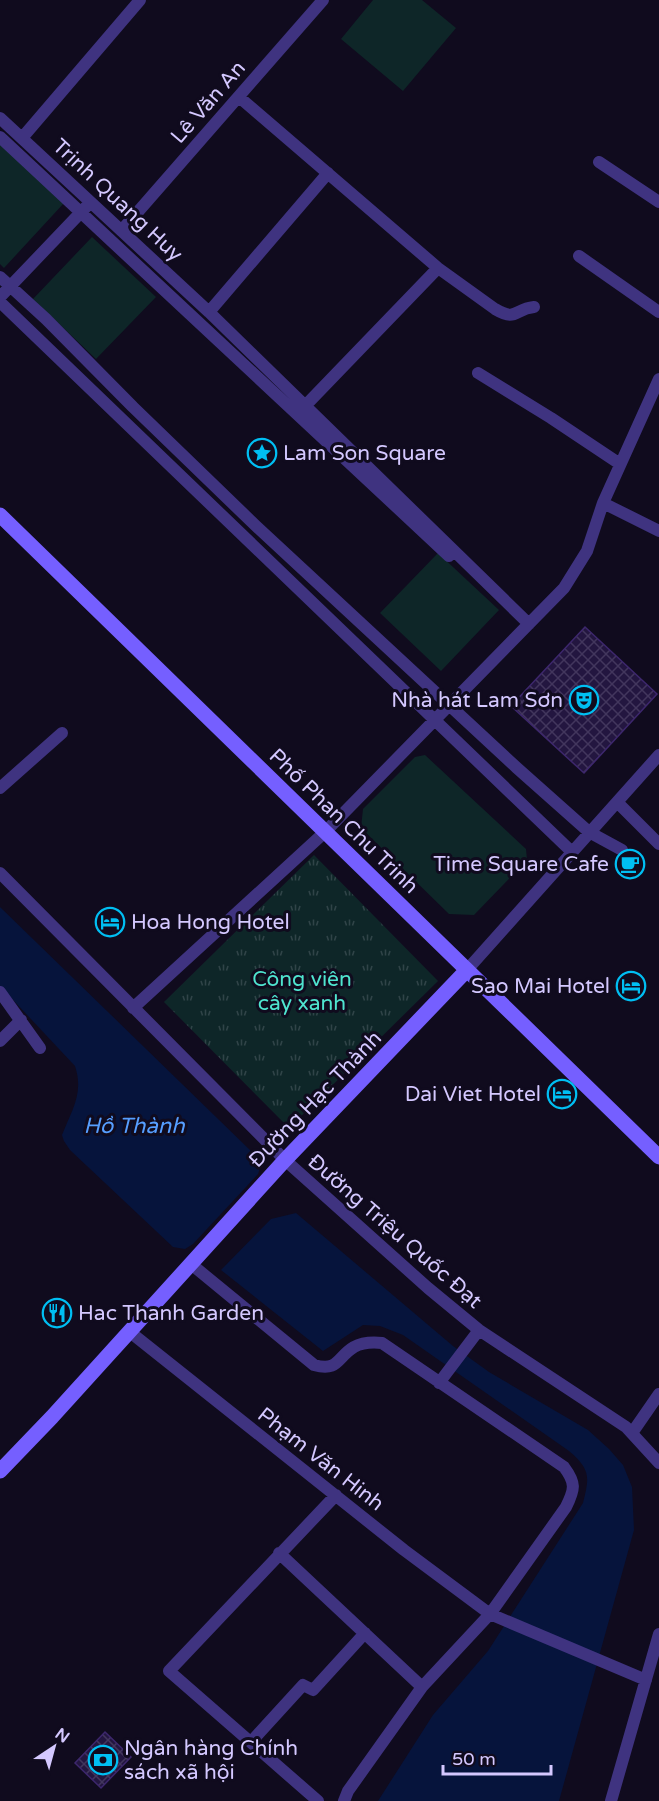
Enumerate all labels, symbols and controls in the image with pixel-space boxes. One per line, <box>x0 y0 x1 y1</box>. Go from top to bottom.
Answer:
street label: Lê Văn An <box>166 56 251 149</box>
street label: Trịnh Quang Huy <box>48 134 188 267</box>
place icon: Lam Son Square <box>246 437 278 469</box>
place label: Lam Son Square <box>283 441 446 466</box>
theatre icon: Nhà hát Lam Sơn <box>568 684 600 716</box>
place label: Nhà hát Lam Sơn <box>391 688 563 713</box>
street label: Phố Phan Chu Trinh <box>264 744 423 899</box>
cafe icon: Time Square Cafe <box>614 848 646 880</box>
place label: Time Square Cafe <box>433 852 609 877</box>
hotel icon: Hoa Hong Hotel <box>94 906 126 938</box>
place label: Hoa Hong Hotel <box>131 910 290 935</box>
park label: Công viên cây xanh <box>252 967 352 1016</box>
hotel icon: Sao Mai Hotel <box>615 970 647 1002</box>
place label: Sao Mai Hotel <box>471 974 610 999</box>
street label: Đường Hạc Thành <box>244 1026 387 1173</box>
hotel icon: Dai Viet Hotel <box>546 1078 578 1110</box>
place label: Dai Viet Hotel <box>405 1082 541 1107</box>
water label: Hồ Thành <box>83 1113 185 1139</box>
street label: Đường Triệu Quốc Đạt <box>303 1149 487 1314</box>
restaurant icon: Hac Thanh Garden <box>41 1297 73 1329</box>
place label: Hac Thanh Garden <box>78 1301 264 1326</box>
street label: Phạm Văn Hinh <box>253 1402 389 1516</box>
north arrow <box>24 1717 84 1777</box>
text: N <box>51 1724 73 1748</box>
place label: Ngân hàng Chính sách xã hội <box>124 1736 298 1785</box>
scale bar <box>443 1738 551 1776</box>
bank icon: Ngân hàng Chính sách xã hội <box>87 1744 119 1776</box>
text: 50 m <box>452 1748 496 1770</box>

